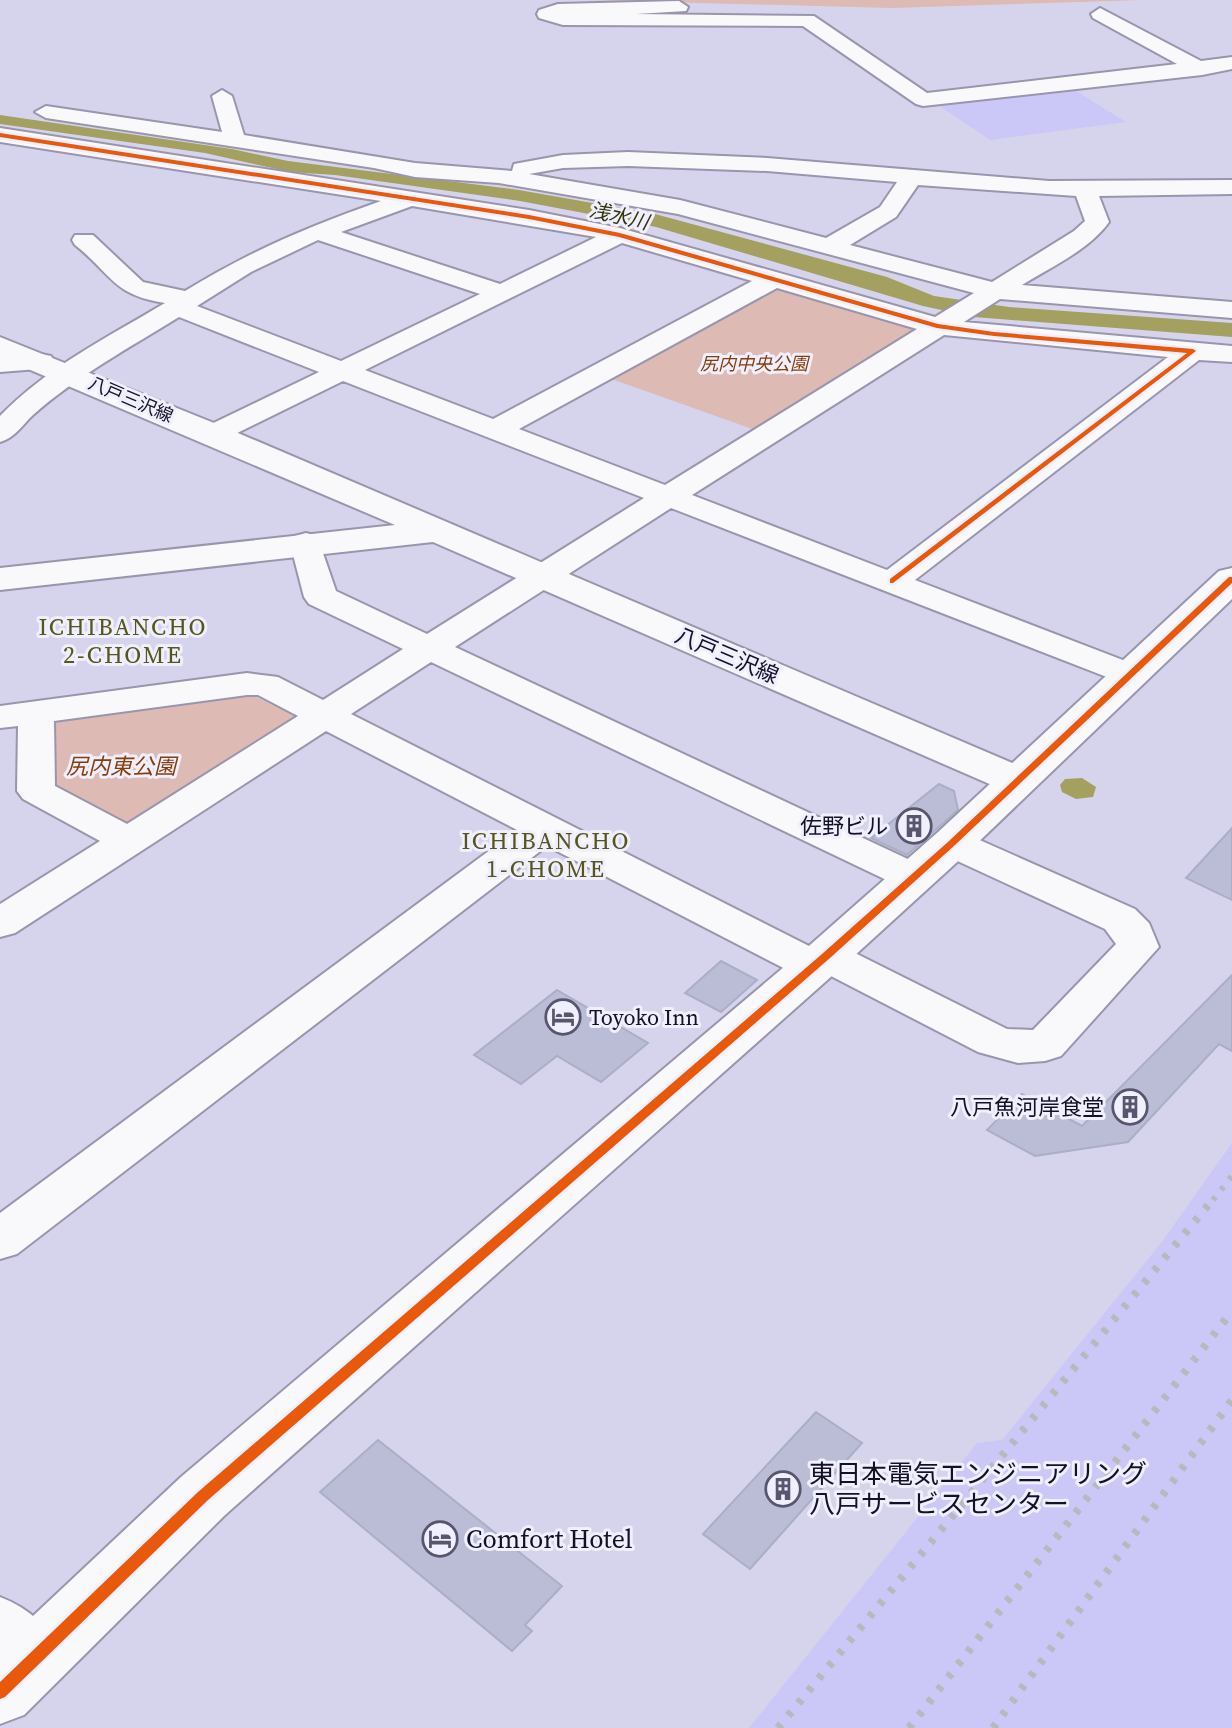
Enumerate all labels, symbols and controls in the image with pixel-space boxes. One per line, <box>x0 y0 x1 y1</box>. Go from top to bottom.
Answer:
water label: 浅水川 <box>587 196 653 237</box>
park label: 尻内中央公園 <box>700 351 811 376</box>
street label: 八戸三沢線 <box>85 370 177 428</box>
district label: ICHIBANCHO 2-CHOME <box>39 610 207 671</box>
street label: 八戸三沢線 <box>671 620 783 690</box>
park label: 尻内東公園 <box>66 751 179 781</box>
building icon: 佐野ビル <box>895 807 933 845</box>
place label: 佐野ビル <box>800 811 888 841</box>
district label: ICHIBANCHO 1-CHOME <box>462 824 630 885</box>
hotel icon: Toyoko Inn <box>544 998 582 1036</box>
place label: Toyoko Inn <box>589 1002 699 1032</box>
building icon: 八戸魚河岸食堂 <box>1111 1088 1149 1126</box>
place label: 八戸魚河岸食堂 <box>950 1092 1104 1122</box>
place label: 東日本電気エンジニアリング 八戸サービスセンター <box>809 1456 1147 1522</box>
building icon: 東日本電気エンジニアリング 八戸サービスセンター <box>764 1470 802 1508</box>
hotel icon: Comfort Hotel <box>421 1520 459 1558</box>
place label: Comfort Hotel <box>466 1521 633 1557</box>

